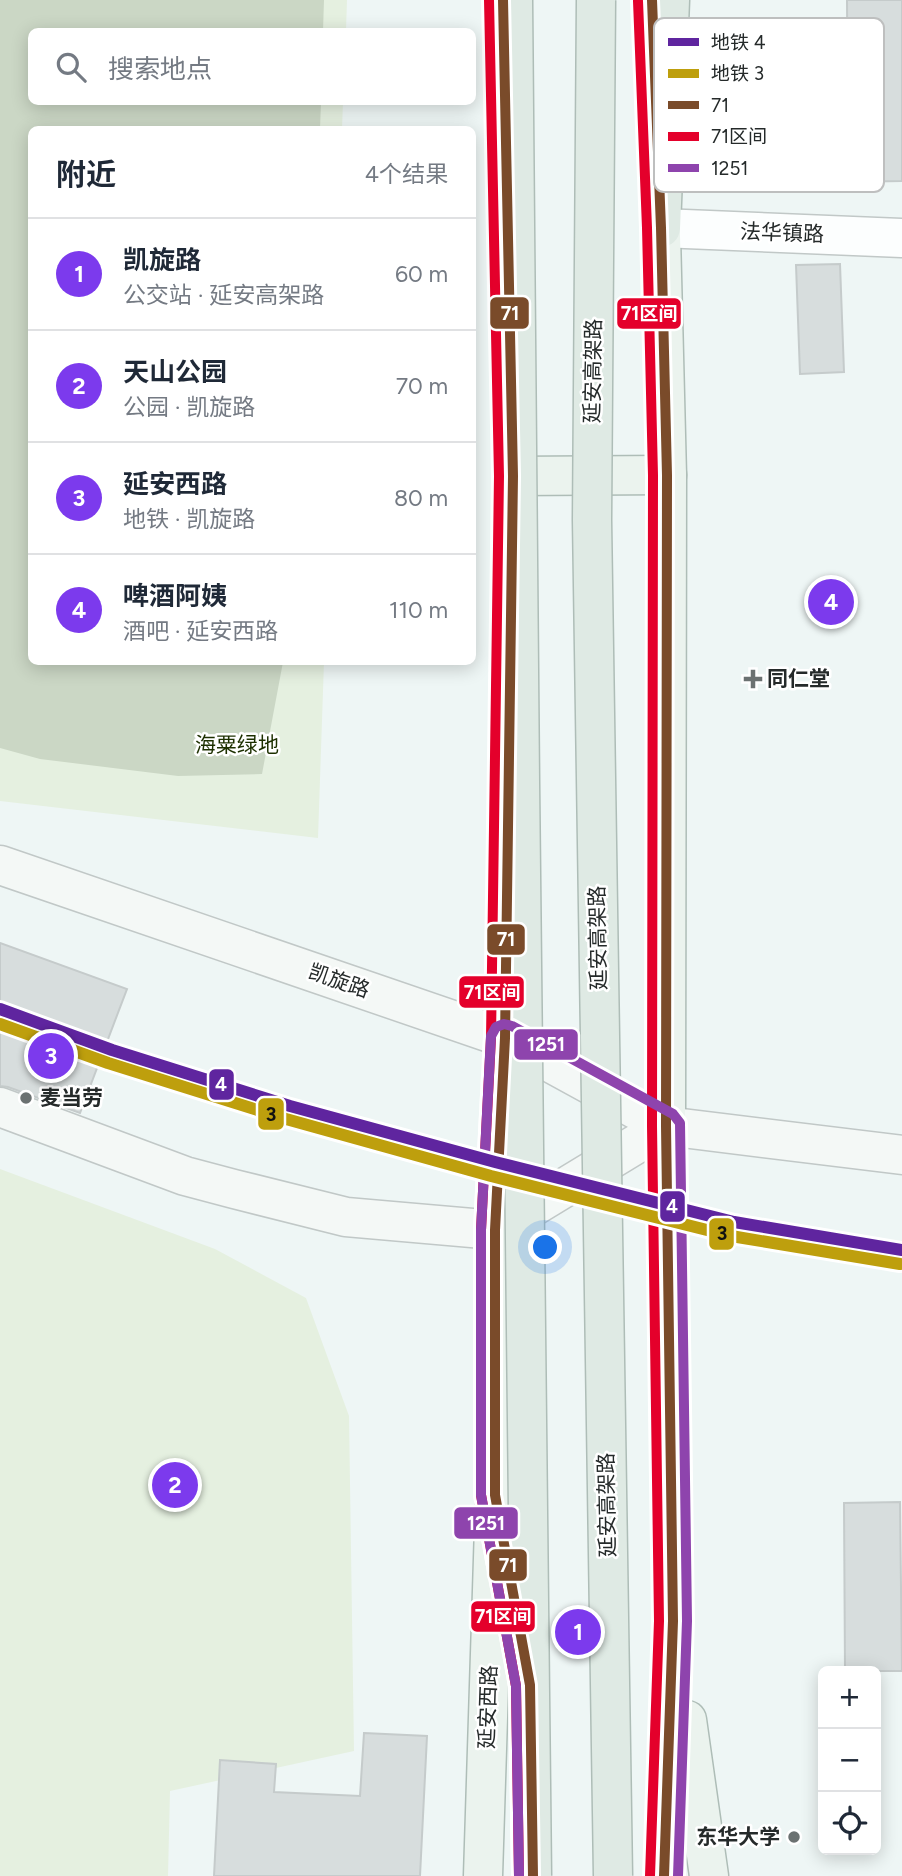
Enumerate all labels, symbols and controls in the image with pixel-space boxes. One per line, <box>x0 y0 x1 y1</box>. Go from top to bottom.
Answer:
legend <box>654 18 884 192</box>
search box <box>28 28 476 105</box>
text: 地铁 4 <box>711 31 766 54</box>
icon: search <box>52 48 90 86</box>
text: 搜索地点 <box>108 53 212 85</box>
text: 地铁 3 <box>711 62 764 85</box>
text: 71 <box>711 94 729 117</box>
text: 71区间 <box>711 125 767 148</box>
text: 附近 <box>56 156 116 193</box>
text: 1251 <box>711 157 748 180</box>
text: 4个结果 <box>365 160 448 188</box>
street label: 法华镇路 <box>740 219 824 246</box>
text: 凯旋路 <box>123 244 201 276</box>
text: 1 <box>74 260 84 288</box>
text: 60 m <box>395 260 448 288</box>
text: 公交站 · 延安高架路 <box>123 281 324 309</box>
line badge: 71 <box>489 296 530 330</box>
line badge: 71区间 <box>616 297 682 330</box>
text: 71 <box>501 302 519 325</box>
text: 71区间 <box>621 302 677 325</box>
street label: 延安高架路 <box>579 318 606 424</box>
text: 天山公园 <box>123 356 227 388</box>
text: 2 <box>72 372 86 400</box>
text: 70 m <box>396 372 448 400</box>
text: 公园 · 凯旋路 <box>123 393 255 421</box>
text: 延安西路 <box>123 468 227 500</box>
text: 3 <box>73 484 85 512</box>
text: 80 m <box>394 484 448 512</box>
text: 地铁 · 凯旋路 <box>123 505 255 533</box>
pin: 4 <box>808 576 854 628</box>
text: 啤酒阿姨 <box>123 580 227 612</box>
text: 4 <box>72 596 86 624</box>
text: 110 m <box>389 596 448 624</box>
text: 酒吧 · 延安西路 <box>123 617 278 645</box>
place label: 同仁堂 <box>767 666 830 691</box>
marker: 同仁堂 <box>745 671 761 687</box>
park label: 海粟绿地 <box>195 732 279 757</box>
street label: 延安高架路 <box>584 885 611 991</box>
line badge: 71 <box>486 923 526 956</box>
text: 71 <box>497 928 515 951</box>
street label: 凯旋路 <box>305 958 373 1003</box>
line badge: 71区间 <box>458 975 525 1009</box>
text: 71区间 <box>464 981 520 1004</box>
line badge: 1251 <box>513 1028 579 1061</box>
pin: 3 <box>28 1030 74 1082</box>
text: 1251 <box>527 1033 565 1056</box>
line badge: 4 <box>208 1068 235 1101</box>
text: 4 <box>215 1073 227 1096</box>
place label: 麦当劳 <box>40 1085 103 1110</box>
marker: 麦当劳 <box>18 1090 34 1106</box>
line badge: 3 <box>257 1097 285 1131</box>
text: 3 <box>266 1103 276 1126</box>
line badge: 4 <box>659 1190 686 1223</box>
text: 4 <box>666 1195 678 1218</box>
line badge: 3 <box>708 1217 735 1251</box>
text: 3 <box>717 1222 727 1245</box>
your location <box>528 1230 562 1264</box>
street label: 延安高架路 <box>593 1452 620 1558</box>
pin: 2 <box>152 1459 198 1511</box>
line badge: 1251 <box>453 1506 519 1540</box>
text: 1251 <box>467 1512 505 1535</box>
line badge: 71 <box>488 1548 528 1582</box>
text: 71 <box>499 1554 517 1577</box>
line badge: 71区间 <box>470 1600 536 1633</box>
text: 71区间 <box>475 1605 531 1628</box>
pin: 1 <box>555 1606 601 1658</box>
street label: 延安西路 <box>474 1665 501 1749</box>
map controls <box>818 1666 881 1855</box>
button: + <box>818 1666 881 1729</box>
button: − <box>818 1729 881 1792</box>
button: locate <box>818 1792 881 1855</box>
place label: 东华大学 <box>696 1824 780 1849</box>
marker: 东华大学 <box>786 1829 802 1845</box>

